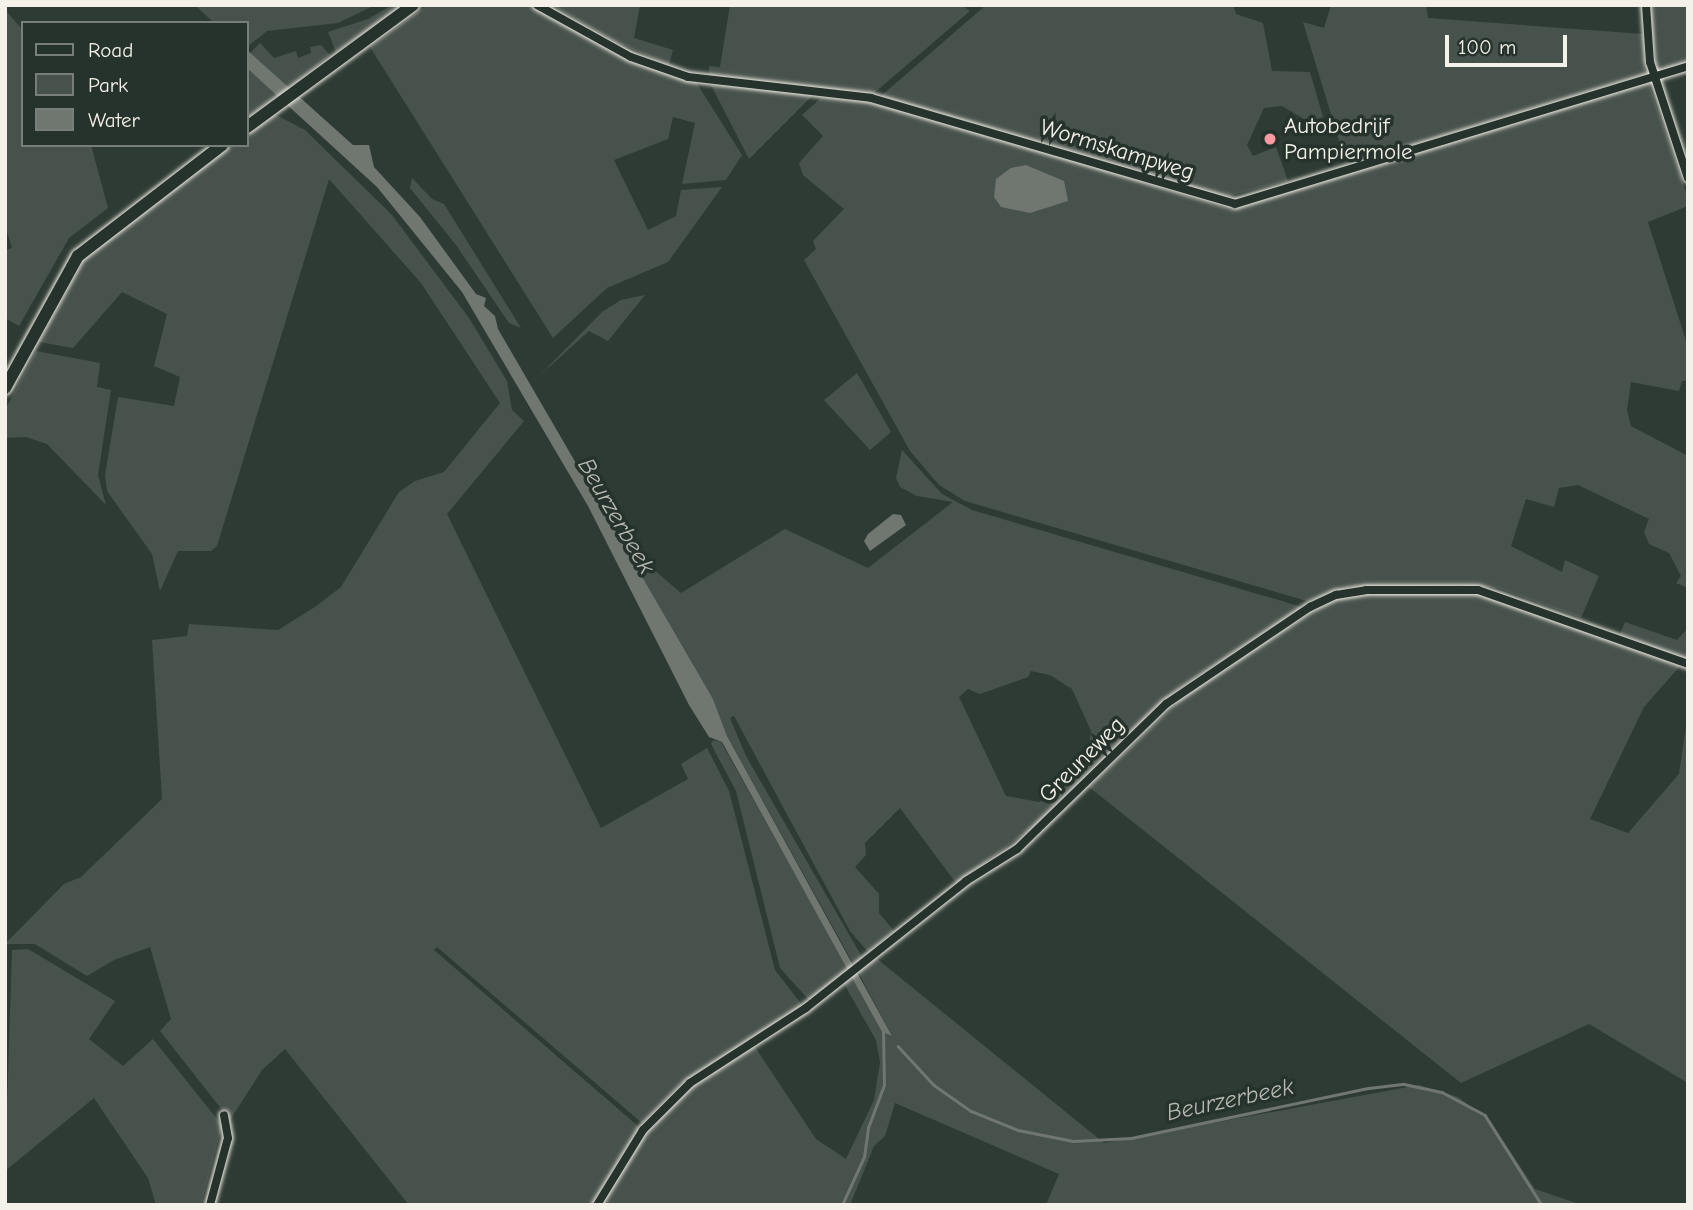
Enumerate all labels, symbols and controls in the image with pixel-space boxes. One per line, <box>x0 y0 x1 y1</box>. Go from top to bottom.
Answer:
legend <box>21 21 248 147</box>
scale bar <box>1448 21 1570 65</box>
text: 100 m <box>1458 35 1516 59</box>
text: Road <box>88 38 133 62</box>
text: Park <box>88 73 128 97</box>
text: Water <box>88 108 140 132</box>
place label: Autobedrijf Pampiermole <box>1284 112 1413 166</box>
street label: Wormskampweg <box>1037 113 1197 187</box>
marker: Autobedrijf Pampiermole <box>1262 131 1278 147</box>
water label: Beurzerbeek <box>571 453 661 579</box>
street label: Greuneweg <box>1033 711 1131 809</box>
water label: Beurzerbeek <box>1164 1072 1296 1128</box>

